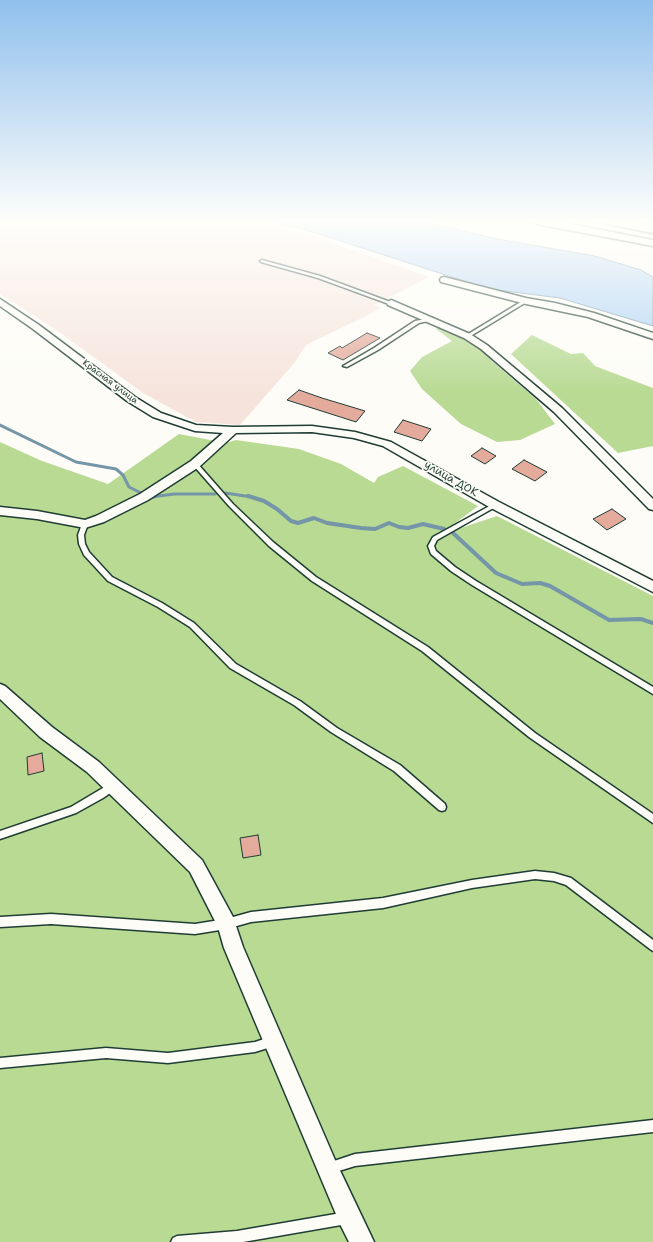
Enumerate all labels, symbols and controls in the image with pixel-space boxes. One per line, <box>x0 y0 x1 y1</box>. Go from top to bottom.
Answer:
street label: Красная улица <box>80 358 140 406</box>
street label: улица ДОК <box>422 458 480 500</box>

